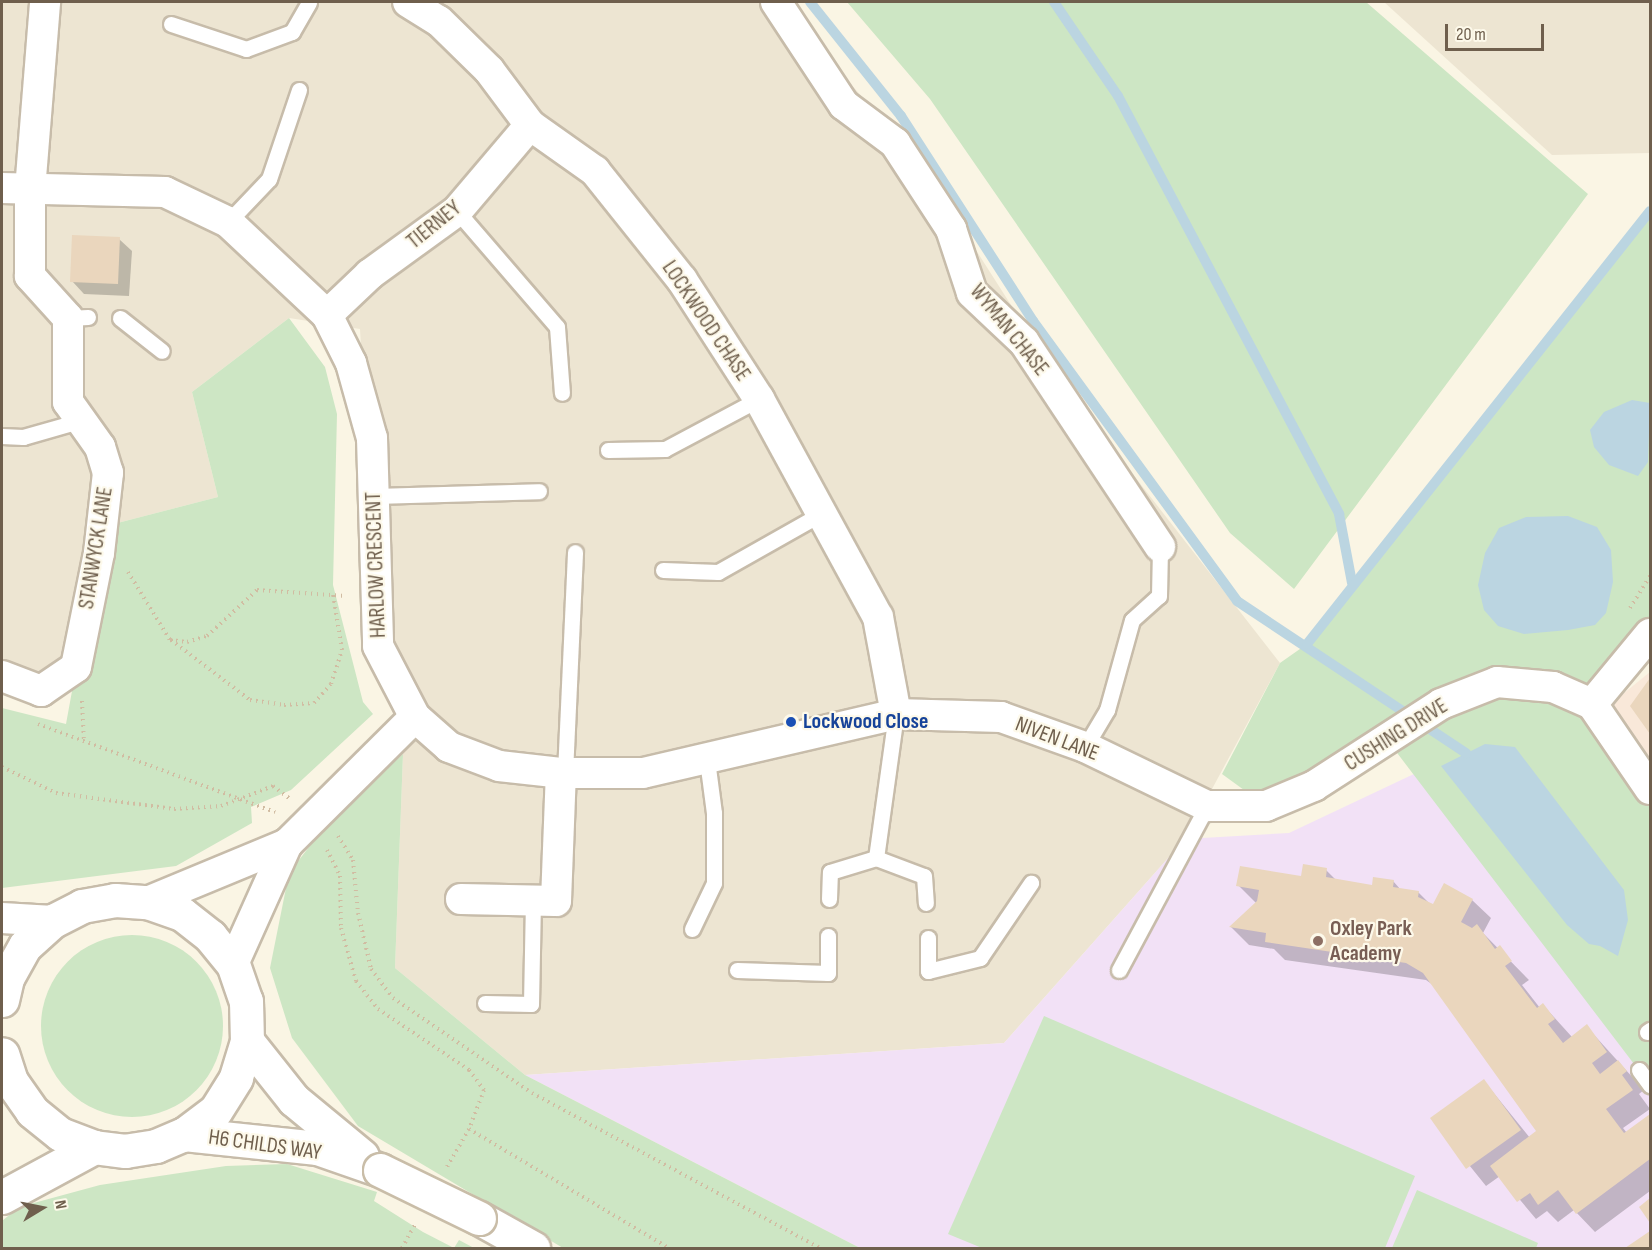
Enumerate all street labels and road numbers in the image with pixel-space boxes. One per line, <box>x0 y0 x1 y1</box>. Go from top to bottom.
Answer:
street label: TIERNEY <box>402 195 466 255</box>
street label: LOCKWOOD CHASE <box>656 256 756 386</box>
street label: WYMAN CHASE <box>964 279 1054 381</box>
street label: STANWYCK LANE <box>73 485 119 611</box>
street label: HARLOW CRESCENT <box>360 491 392 639</box>
street label: CUSHING DRIVE <box>1340 693 1452 777</box>
street label: NIVEN LANE <box>1011 711 1103 767</box>
street label: H6 CHILDS WAY <box>207 1124 323 1166</box>

